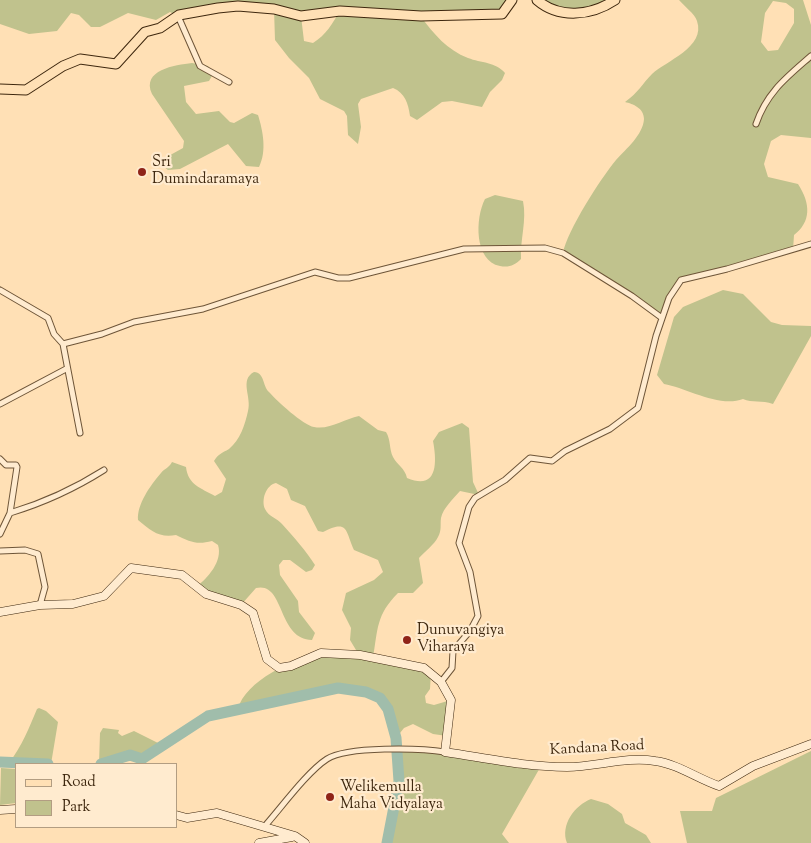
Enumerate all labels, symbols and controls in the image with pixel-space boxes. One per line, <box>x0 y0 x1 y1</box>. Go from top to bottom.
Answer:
place label: Sri Dumindaramaya <box>152 154 259 189</box>
marker: Sri Dumindaramaya <box>136 166 148 178</box>
place label: Dunuvangiya Viharaya <box>417 622 504 657</box>
marker: Dunuvangiya Viharaya <box>401 634 413 646</box>
street label: Kandana Road <box>549 738 645 760</box>
legend <box>15 763 178 828</box>
text: Road <box>62 772 96 793</box>
place label: Welikemulla Maha Vidyalaya <box>340 779 443 814</box>
marker: Welikemulla Maha Vidyalaya <box>324 791 336 803</box>
text: Park <box>62 797 91 818</box>

